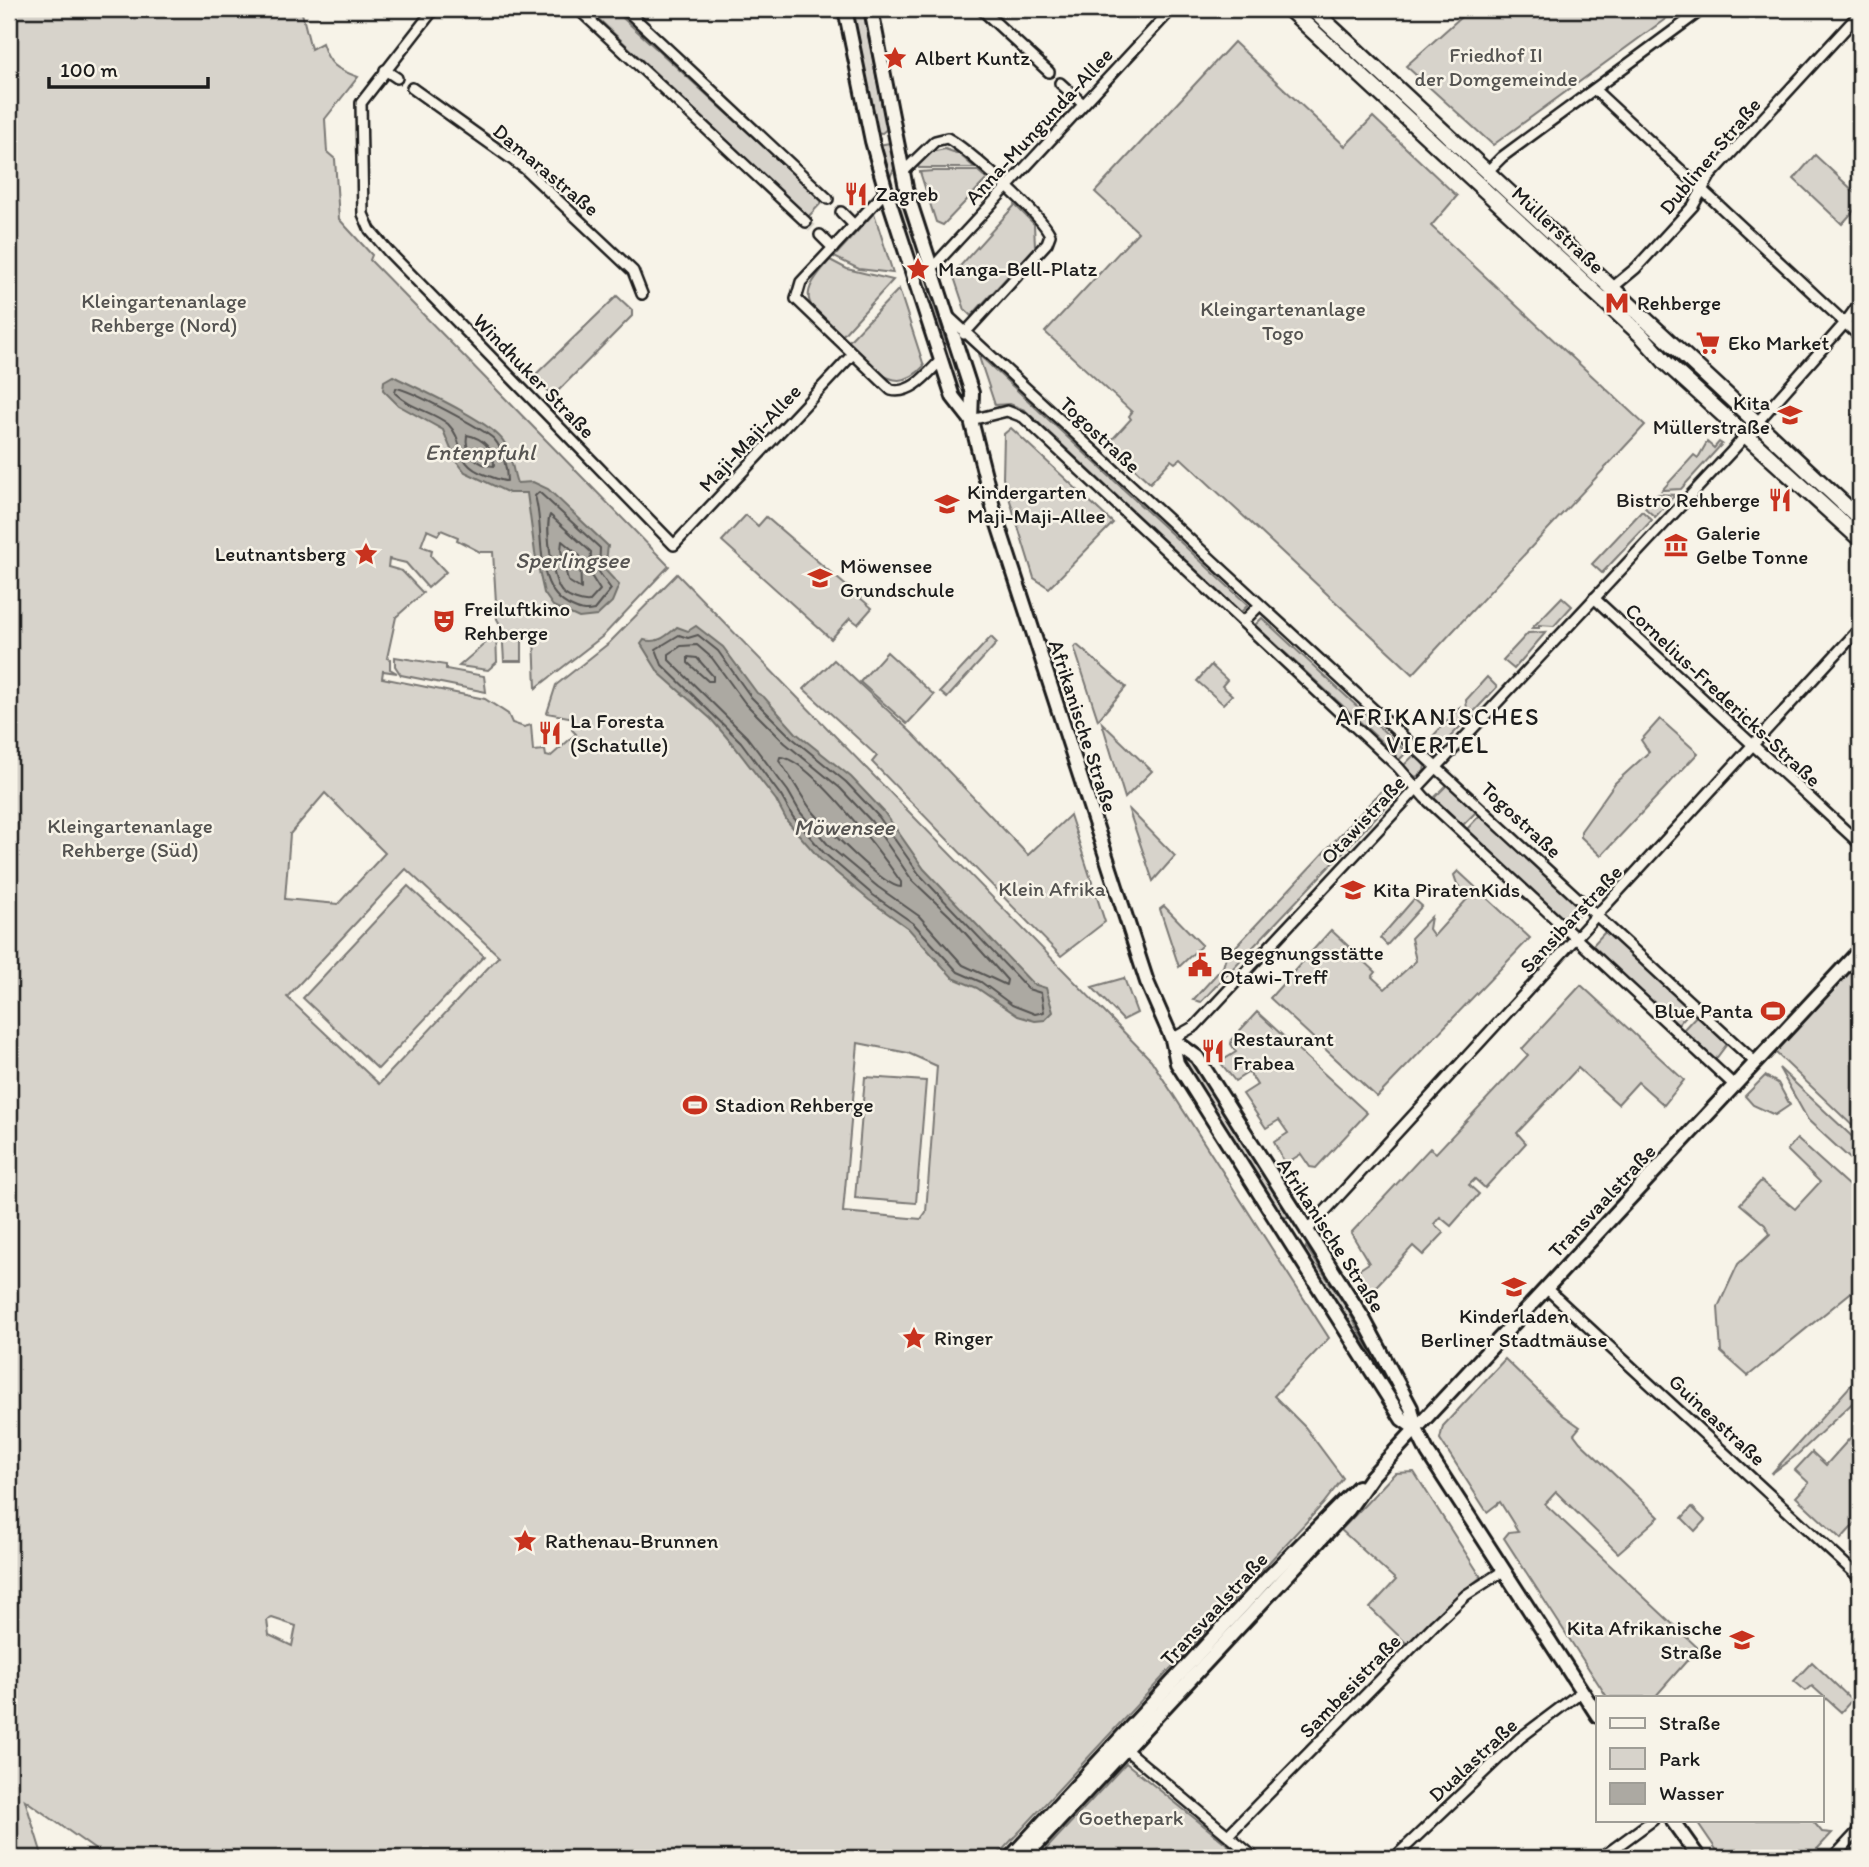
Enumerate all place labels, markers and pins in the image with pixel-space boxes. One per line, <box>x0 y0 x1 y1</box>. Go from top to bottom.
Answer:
place icon: Albert Kuntz <box>881 44 909 72</box>
place label: Albert Kuntz <box>915 45 1030 70</box>
restaurant icon: Zagreb <box>842 180 870 208</box>
place label: Zagreb <box>876 181 939 206</box>
place icon: Manga-Bell-Platz <box>904 255 932 283</box>
place label: Manga-Bell-Platz <box>938 256 1097 281</box>
metro station icon: Rehberge <box>1603 289 1631 317</box>
place label: Rehberge <box>1637 290 1721 315</box>
supermarket icon: Eko Market <box>1694 329 1722 357</box>
place label: Eko Market <box>1728 330 1829 355</box>
place label: Kita Müllerstraße <box>1653 390 1770 439</box>
school or university icon: Kita Müllerstraße <box>1776 401 1804 429</box>
place label: Kindergarten Maji-Maji-Allee <box>967 479 1106 528</box>
restaurant icon: Bistro Rehberge <box>1766 486 1794 514</box>
place label: Bistro Rehberge <box>1616 487 1760 512</box>
school or university icon: Kindergarten Maji-Maji-Allee <box>933 490 961 518</box>
place label: Galerie Gelbe Tonne <box>1696 520 1808 569</box>
museum icon: Galerie Gelbe Tonne <box>1662 531 1690 559</box>
place icon: Leutnantsberg <box>352 540 380 568</box>
place label: Leutnantsberg <box>215 541 346 566</box>
place label: Möwensee Grundschule <box>840 553 955 602</box>
school or university icon: Möwensee Grundschule <box>806 564 834 592</box>
place label: Freiluftkino Rehberge <box>464 596 570 645</box>
theatre icon: Freiluftkino Rehberge <box>430 607 458 635</box>
place label: La Foresta (Schatulle) <box>570 708 668 757</box>
restaurant icon: La Foresta (Schatulle) <box>536 719 564 747</box>
school or university icon: Kita PiratenKids <box>1339 876 1367 904</box>
place label: Kita PiratenKids <box>1373 877 1520 902</box>
place label: Begegnungsstätte Otawi-Treff <box>1220 940 1384 989</box>
public building icon: Begegnungsstätte Otawi-Treff <box>1186 951 1214 979</box>
sports icon: Blue Panta <box>1759 997 1787 1025</box>
place label: Blue Panta <box>1654 998 1753 1023</box>
place label: Restaurant Frabea <box>1233 1026 1334 1075</box>
restaurant icon: Restaurant Frabea <box>1199 1037 1227 1065</box>
sports icon: Stadion Rehberge <box>681 1091 709 1119</box>
place label: Stadion Rehberge <box>715 1092 874 1117</box>
school or university icon: Kinderladen Berliner Stadtmäuse <box>1500 1273 1528 1301</box>
place label: Kinderladen Berliner Stadtmäuse <box>1420 1303 1608 1352</box>
place icon: Ringer <box>900 1324 928 1352</box>
place label: Ringer <box>934 1325 994 1350</box>
place icon: Rathenau-Brunnen <box>511 1527 539 1555</box>
place label: Rathenau-Brunnen <box>545 1528 719 1553</box>
place label: Kita Afrikanische Straße <box>1567 1615 1722 1664</box>
school or university icon: Kita Afrikanische Straße <box>1728 1626 1756 1654</box>

